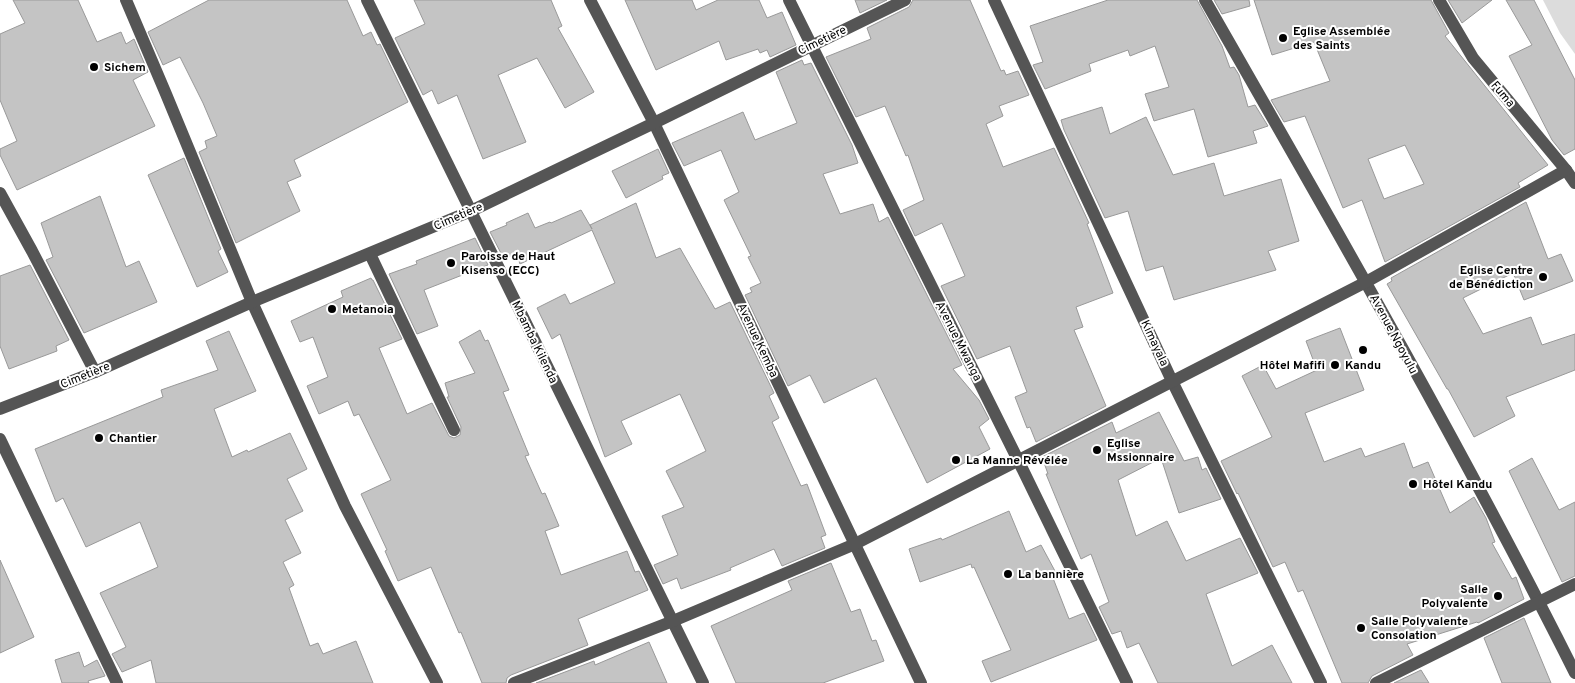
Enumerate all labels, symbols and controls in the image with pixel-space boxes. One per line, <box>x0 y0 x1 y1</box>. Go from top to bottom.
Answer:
street label: Cimetière <box>796 22 849 60</box>
place label: Eglise Assemblée des Saints <box>1293 24 1390 54</box>
marker: Eglise Assemblée des Saints <box>1277 32 1289 44</box>
place label: Sichem <box>104 60 146 76</box>
marker: Sichem <box>88 61 100 73</box>
street label: Fuma <box>1487 78 1518 111</box>
street label: Cimetière <box>431 199 485 235</box>
place label: Paroisse de Haut Kisenso (ECC) <box>461 249 555 279</box>
marker: Paroisse de Haut Kisenso (ECC) <box>445 257 457 269</box>
place label: Eglise Centre de Bénédiction <box>1449 263 1533 293</box>
marker: Eglise Centre de Bénédiction <box>1537 271 1549 283</box>
street label: Avenue Ngoyulu <box>1365 292 1421 377</box>
street label: Mbamba Kilenda <box>507 299 561 386</box>
street label: Avenue Mwanga <box>931 299 985 384</box>
street label: Avenue Kemba <box>733 301 781 380</box>
place label: Metanoia <box>342 302 394 318</box>
marker: Metanoia <box>326 303 338 315</box>
street label: Kimayala <box>1136 318 1172 369</box>
marker: Kandu <box>1357 344 1369 356</box>
place label: Hôtel Mafifi <box>1260 358 1325 374</box>
place label: Kandu <box>1345 358 1381 374</box>
street label: Cimetière <box>58 359 113 393</box>
marker: Hôtel Mafifi <box>1329 359 1341 371</box>
place label: Chantier <box>109 431 157 447</box>
marker: Chantier <box>93 432 105 444</box>
place label: Eglise Mssionnaire <box>1107 436 1175 466</box>
marker: Eglise Mssionnaire <box>1091 444 1103 456</box>
place label: La Manne Révélée <box>966 453 1068 469</box>
marker: La Manne Révélée <box>950 454 962 466</box>
place label: Hôtel Kandu <box>1423 477 1492 493</box>
marker: Hôtel Kandu <box>1407 478 1419 490</box>
place label: La bannière <box>1018 567 1084 583</box>
marker: La bannière <box>1002 568 1014 580</box>
place label: Salle Polyvalente <box>1422 582 1488 612</box>
marker: Salle Polyvalente <box>1492 590 1504 602</box>
place label: Salle Polyvalente Consolation <box>1371 614 1469 644</box>
marker: Salle Polyvalente Consolation <box>1355 622 1367 634</box>

